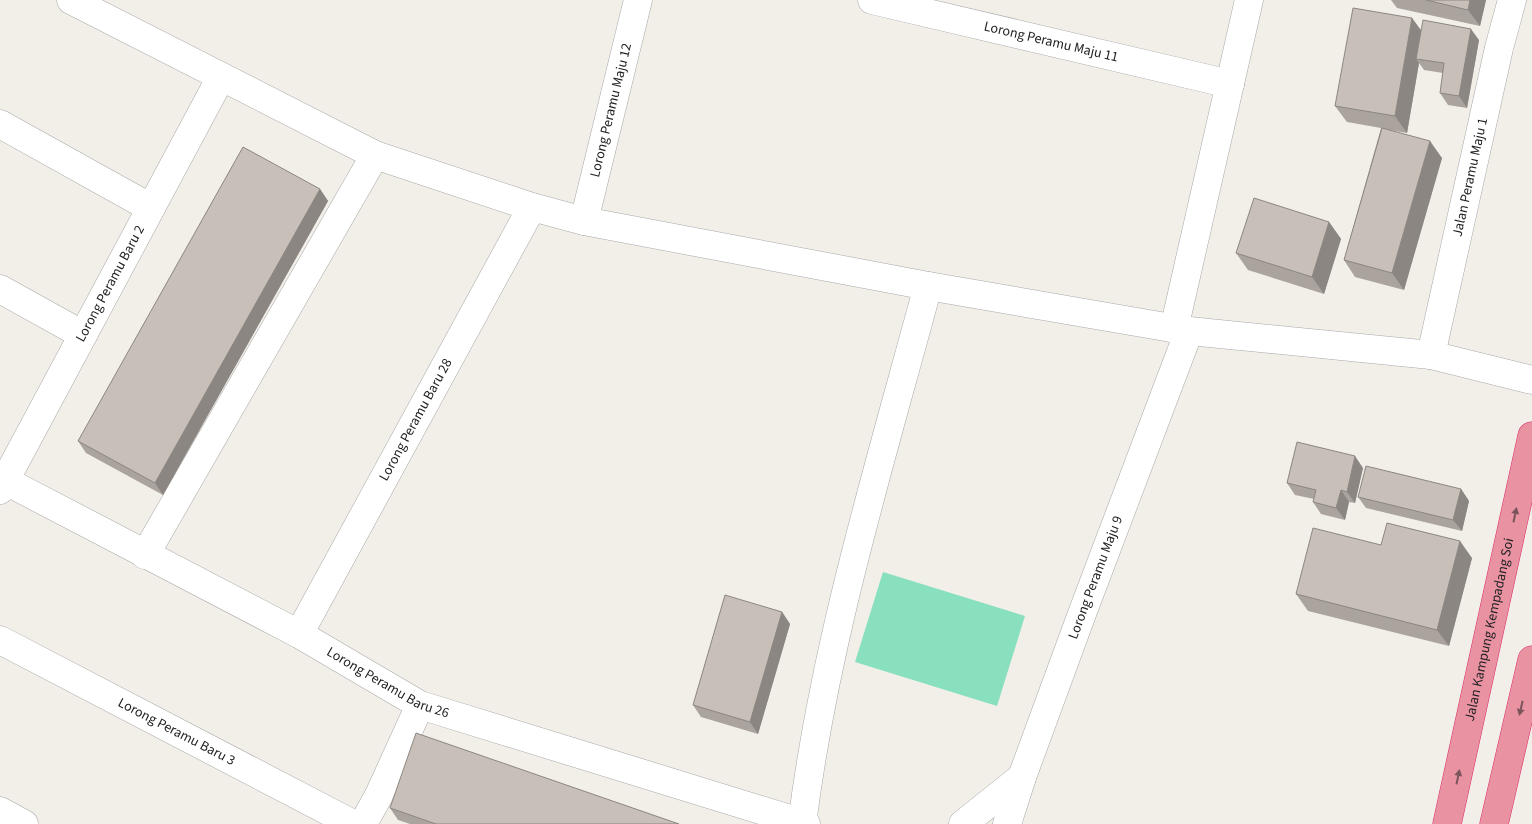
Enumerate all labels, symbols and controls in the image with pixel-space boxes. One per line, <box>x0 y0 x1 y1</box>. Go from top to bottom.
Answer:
street label: Lorong Peramu Maju 11 <box>982 17 1120 67</box>
street label: Lorong Peramu Maju 12 <box>585 41 637 179</box>
street label: Jalan Peramu Maju 1 <box>1447 116 1493 239</box>
street label: Lorong Peramu Baru 2 <box>71 222 150 346</box>
street label: Lorong Peramu Baru 28 <box>374 355 457 485</box>
one-way arrow <box>1511 508 1519 523</box>
street label: Lorong Peramu Maju 9 <box>1063 513 1128 642</box>
street label: Jalan Kampung Kempadang Soi <box>1460 536 1519 723</box>
street label: Lorong Peramu Baru 26 <box>323 642 452 723</box>
street label: Lorong Peramu Baru 3 <box>114 693 239 771</box>
one-way arrow <box>1517 700 1525 715</box>
one-way arrow <box>1454 769 1462 784</box>

